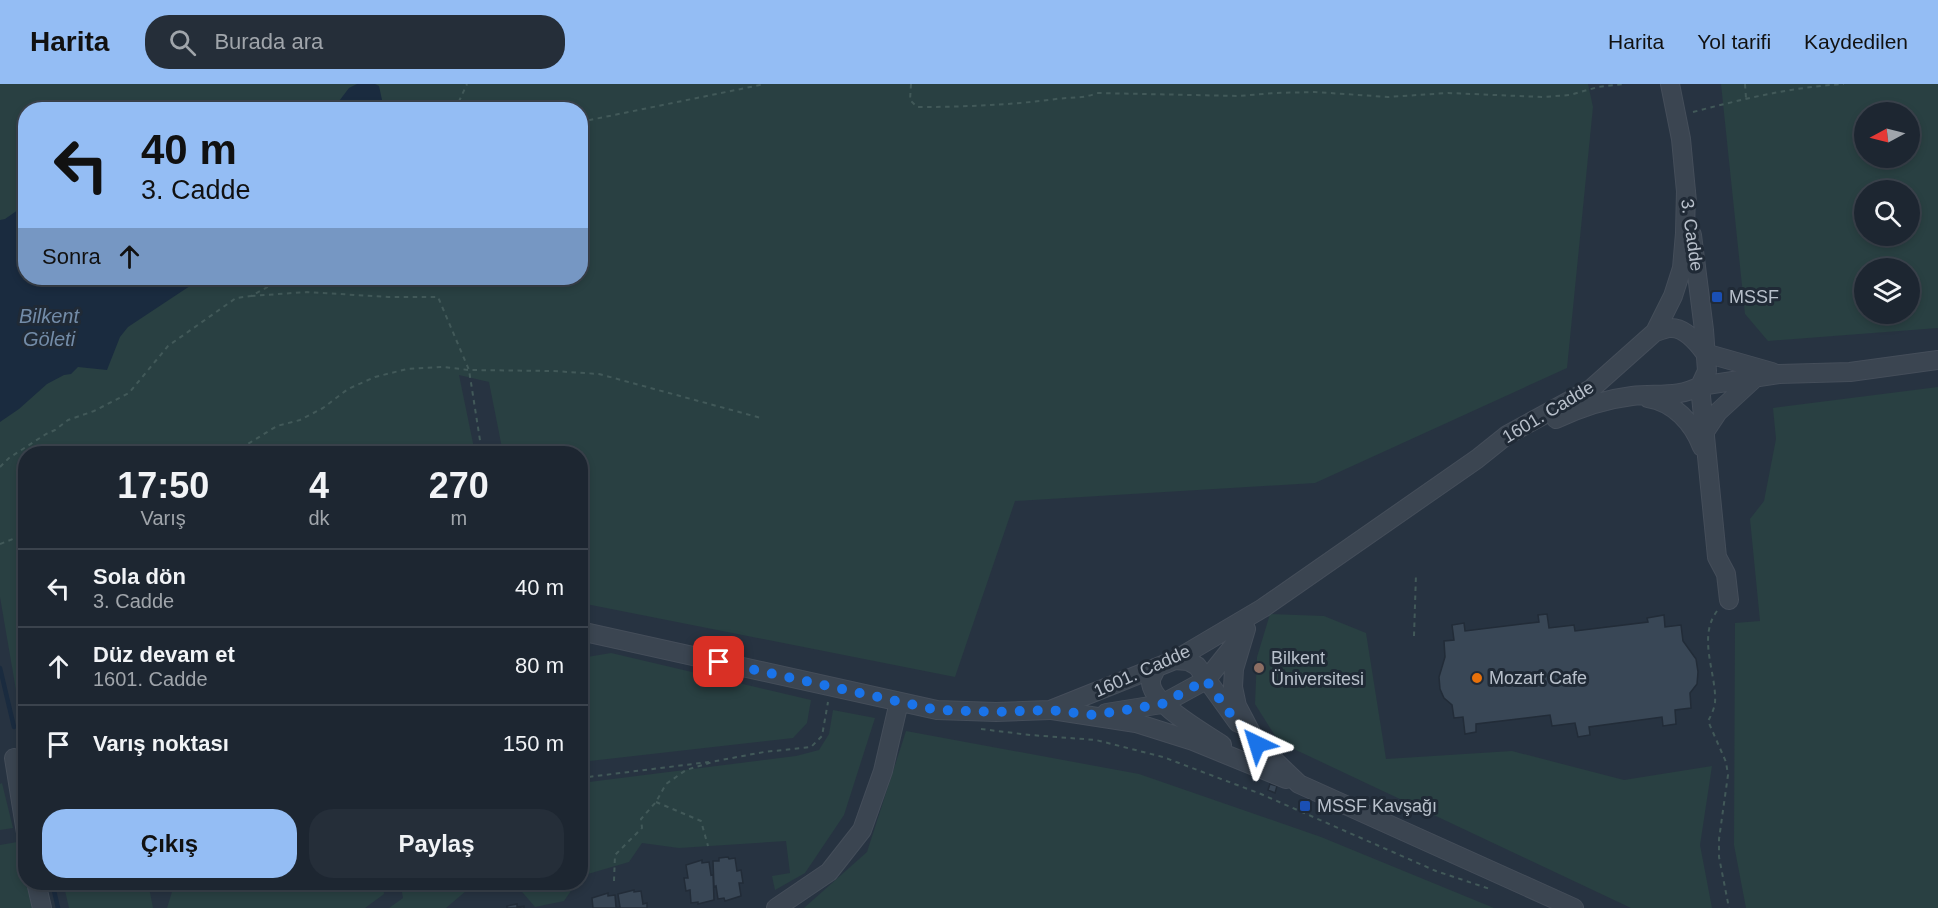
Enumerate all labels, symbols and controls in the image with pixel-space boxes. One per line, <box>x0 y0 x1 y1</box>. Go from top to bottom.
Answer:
search box <box>145 15 565 69</box>
text: Harita <box>30 26 109 57</box>
icon: search <box>166 26 199 59</box>
text: Burada ara <box>214 29 323 54</box>
text: Harita <box>1608 30 1664 53</box>
text: Yol tarifi <box>1697 30 1771 53</box>
text: Kaydedilen <box>1804 30 1908 53</box>
north arrow <box>1854 102 1920 168</box>
map controls <box>1854 102 1920 324</box>
icon: left <box>42 126 120 204</box>
text: 40 m <box>141 126 237 173</box>
text: 3. Cadde <box>141 175 251 205</box>
button: search <box>1854 180 1920 246</box>
street label: 3. Cadde <box>1677 197 1707 273</box>
icon: ahead <box>113 240 146 273</box>
text: Sonra <box>42 244 101 269</box>
button: layers <box>1854 258 1920 324</box>
place label: MSSF <box>1729 287 1779 307</box>
marker: MSSF <box>1710 290 1724 304</box>
water label: Bilkent Göleti <box>19 305 80 350</box>
street label: 1601. Cadde <box>1499 377 1597 447</box>
text: 17:50 <box>117 465 209 506</box>
text: 4 <box>309 465 329 506</box>
text: 270 <box>429 465 489 506</box>
text: Varış <box>141 507 186 529</box>
text: dk <box>308 507 330 529</box>
text: m <box>450 507 467 529</box>
text: Sola dön <box>93 564 186 589</box>
icon: left <box>42 572 75 605</box>
text: 40 m <box>515 575 564 600</box>
text: 3. Cadde <box>93 590 174 612</box>
pin <box>693 636 744 687</box>
street label: 1601. Cadde <box>1091 641 1193 701</box>
text: Düz devam et <box>93 642 235 667</box>
icon: arrive <box>702 645 735 678</box>
place label: Bilkent Üniversitesi <box>1271 648 1364 689</box>
icon: ahead <box>42 650 75 683</box>
text: 80 m <box>515 653 564 678</box>
marker: Bilkent Üniversitesi <box>1252 661 1266 675</box>
text: 1601. Cadde <box>93 668 208 690</box>
place label: Mozart Cafe <box>1489 668 1587 688</box>
marker: Mozart Cafe <box>1470 671 1484 685</box>
position arrow <box>1225 712 1289 776</box>
icon: arrive <box>42 728 75 761</box>
text: Varış noktası <box>93 731 229 756</box>
text: 150 m <box>503 731 564 756</box>
place label: MSSF Kavşağı <box>1317 796 1437 816</box>
marker: MSSF Kavşağı <box>1298 799 1312 813</box>
button: Çıkış <box>42 809 297 878</box>
button: Paylaş <box>309 809 564 878</box>

